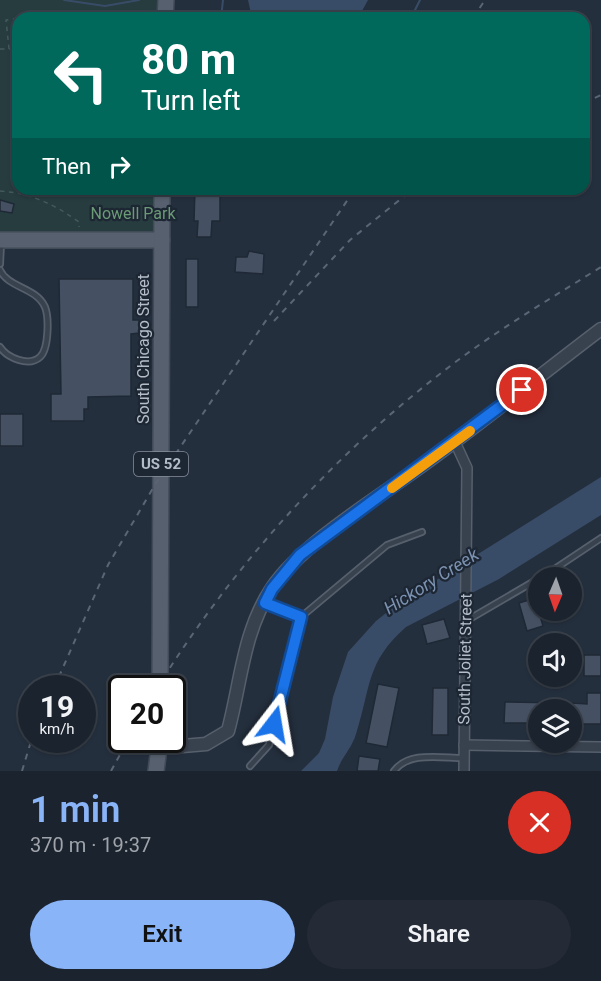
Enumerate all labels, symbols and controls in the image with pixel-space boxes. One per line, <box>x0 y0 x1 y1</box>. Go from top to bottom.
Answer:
text: 80 m <box>141 35 236 84</box>
icon: left <box>42 36 120 114</box>
text: Turn left <box>141 85 241 117</box>
icon: right <box>103 150 136 183</box>
text: Then <box>42 154 91 179</box>
park label: Nowell Park <box>90 204 176 223</box>
street label: South Chicago Street <box>134 274 153 424</box>
pin <box>496 364 547 415</box>
icon: arrive <box>505 373 538 406</box>
road number: US 52 <box>134 452 188 476</box>
water label: Hickory Creek <box>380 543 483 618</box>
north arrow <box>528 567 582 621</box>
map controls <box>528 567 582 753</box>
street label: South Joliet Street <box>454 593 476 725</box>
button: sound <box>528 633 582 687</box>
speed limit sign: 20 <box>108 675 186 753</box>
text: 19 <box>40 689 74 724</box>
position arrow <box>242 692 306 756</box>
button: layers <box>528 699 582 753</box>
text: km/h <box>39 720 75 738</box>
text: 1 min <box>30 789 120 831</box>
button: close <box>508 791 571 854</box>
text: 370 m · 19:37 <box>30 833 151 857</box>
button: Exit <box>30 900 295 969</box>
button: Share <box>307 900 571 969</box>

